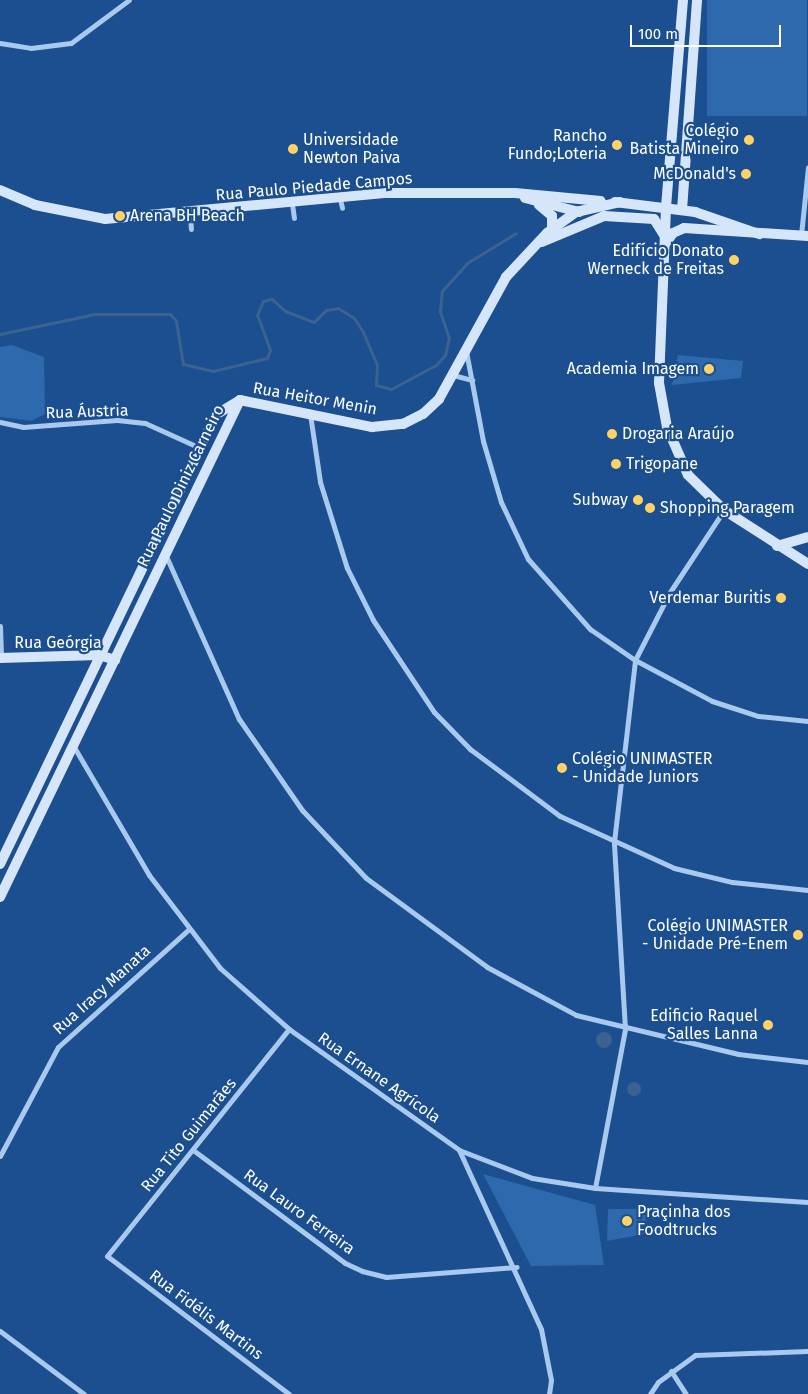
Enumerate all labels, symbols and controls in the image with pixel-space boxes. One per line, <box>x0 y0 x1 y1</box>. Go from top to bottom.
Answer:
scale bar <box>633 15 784 47</box>
text: 100 m <box>638 25 678 43</box>
place label: Colégio Batista Mineiro <box>630 121 739 159</box>
place label: Rancho Fundo;Loteria <box>508 126 607 164</box>
place label: Universidade Newton Paiva <box>303 130 401 168</box>
marker: Colégio Batista Mineiro <box>743 134 755 146</box>
marker: Rancho Fundo;Loteria <box>611 139 623 151</box>
marker: Universidade Newton Paiva <box>287 143 299 155</box>
place label: McDonald's <box>653 164 736 184</box>
marker: McDonald's <box>740 168 752 180</box>
street label: Rua Paulo Piedade Campos <box>215 169 413 205</box>
place label: Arena BH Beach <box>130 206 245 226</box>
marker: Arena BH Beach <box>114 210 126 222</box>
place label: Edifício Donato Werneck de Freitas <box>587 241 724 279</box>
marker: Edifício Donato Werneck de Freitas <box>728 254 740 266</box>
place label: Academia Imagem <box>567 359 699 379</box>
marker: Academia Imagem <box>703 363 715 375</box>
street label: Rua Heitor Menin <box>251 379 379 419</box>
street label: Rua Áustria <box>45 401 129 423</box>
street label: Rua Paulo Diniz Carneiro <box>133 402 229 570</box>
place label: Drogaria Araújo <box>622 424 734 444</box>
marker: Drogaria Araújo <box>606 428 618 440</box>
place label: Trigopane <box>626 454 698 474</box>
marker: Trigopane <box>610 458 622 470</box>
place label: Subway <box>573 490 628 510</box>
marker: Subway <box>632 494 644 506</box>
place label: Shopping Paragem <box>660 498 795 518</box>
marker: Shopping Paragem <box>644 502 656 514</box>
place label: Verdemar Buritis <box>649 588 771 608</box>
marker: Verdemar Buritis <box>775 592 787 604</box>
street label: Rua Geórgia <box>14 633 102 653</box>
place label: Colégio UNIMASTER - Unidade Juniors <box>572 749 712 787</box>
marker: Colégio UNIMASTER - Unidade Juniors <box>556 762 568 774</box>
place label: Colégio UNIMASTER - Unidade Pré-Enem <box>642 916 788 954</box>
marker: Colégio UNIMASTER - Unidade Pré-Enem <box>792 929 804 941</box>
street label: Rua Iracy Manata <box>49 941 155 1039</box>
place label: Edificio Raquel Salles Lanna <box>650 1006 758 1044</box>
marker: Edificio Raquel Salles Lanna <box>762 1019 774 1031</box>
street label: Rua Ernane Agrícola <box>314 1029 444 1127</box>
street label: Rua Tito Guimarães <box>137 1074 241 1196</box>
street label: Rua Lauro Ferreira <box>240 1165 358 1259</box>
place label: Praçinha dos Foodtrucks <box>637 1202 731 1240</box>
marker: Praçinha dos Foodtrucks <box>621 1215 633 1227</box>
street label: Rua Fidélis Martins <box>145 1266 267 1364</box>

